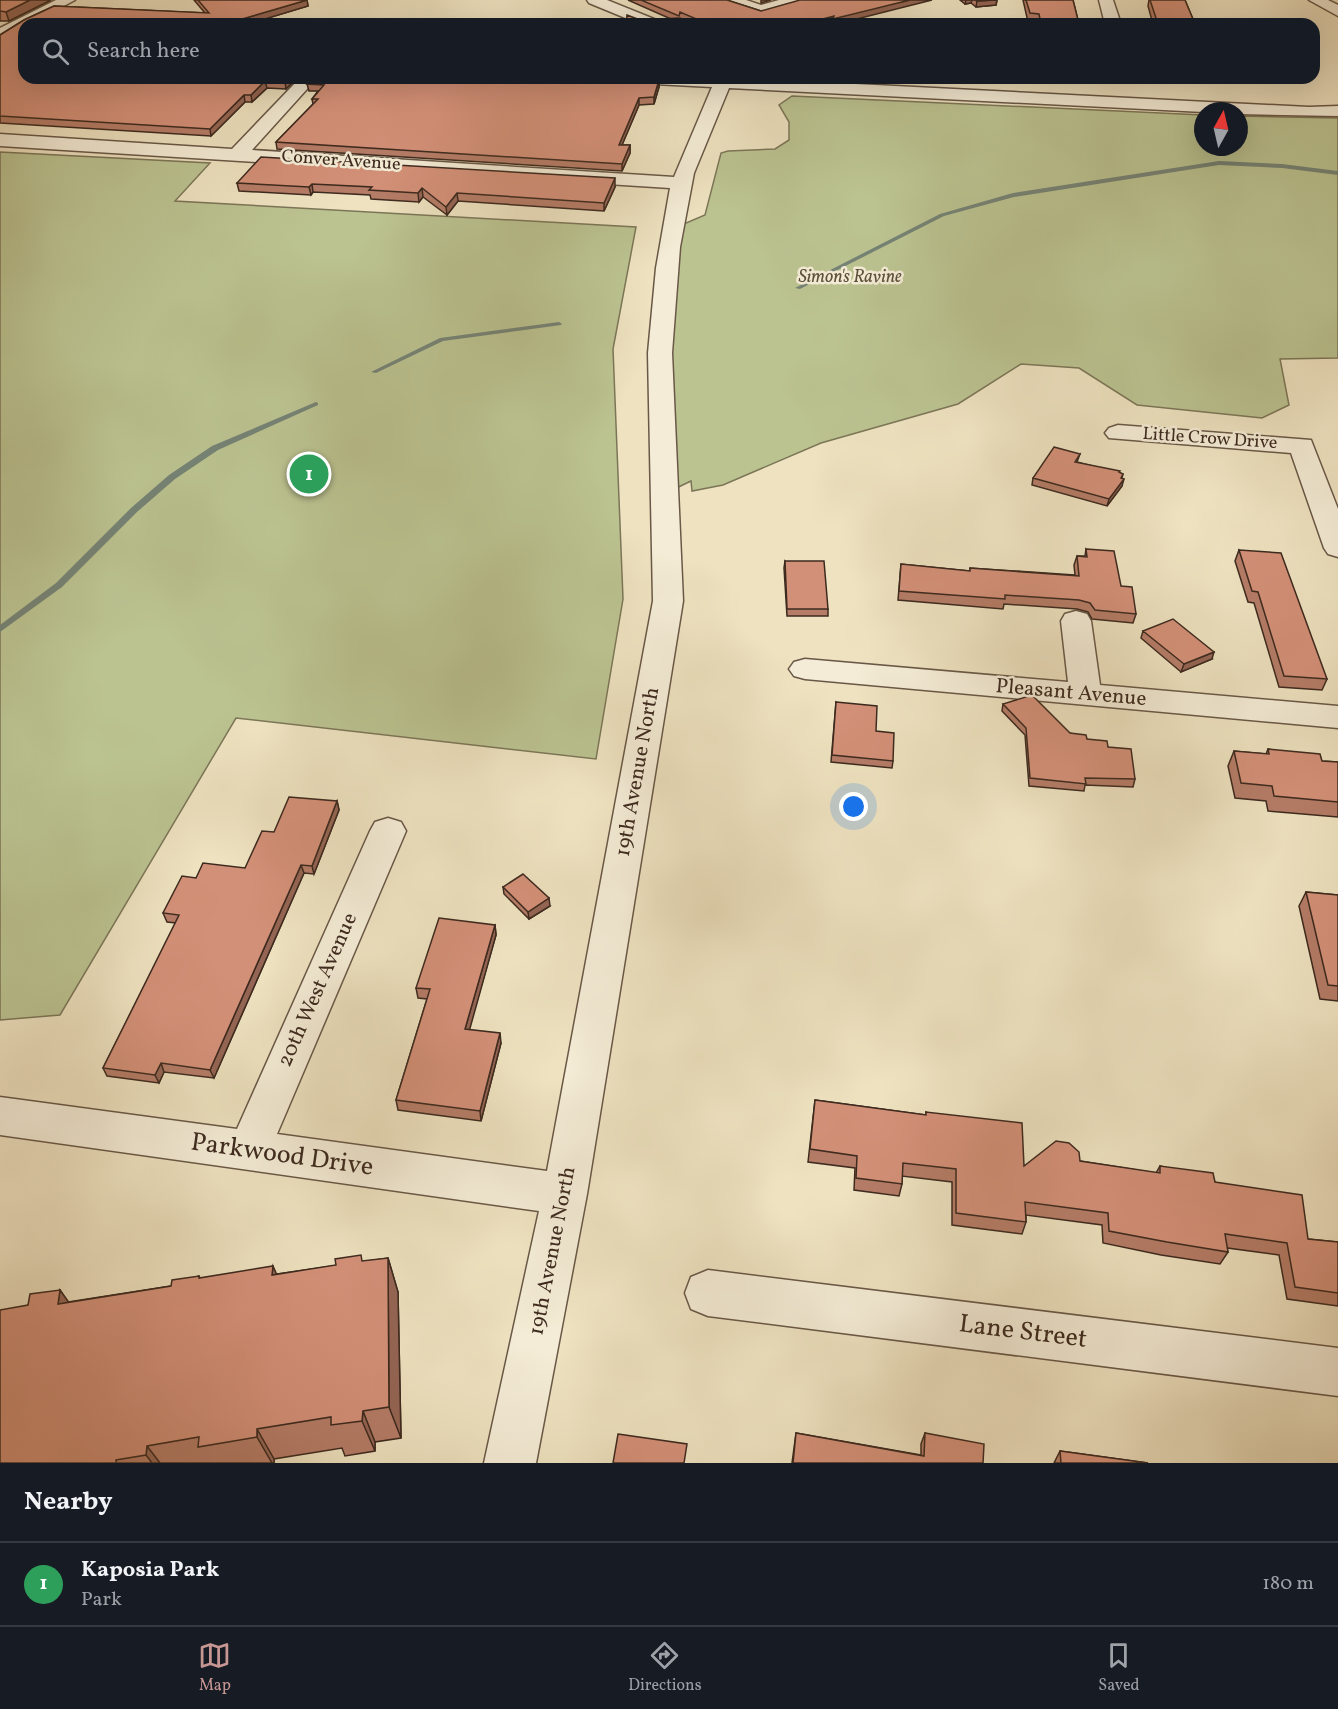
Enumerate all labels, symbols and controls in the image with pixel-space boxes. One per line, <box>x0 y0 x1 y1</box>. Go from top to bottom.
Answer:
search box <box>18 18 1320 84</box>
icon: search <box>39 35 72 68</box>
text: Search here <box>87 36 200 67</box>
north arrow <box>1194 102 1248 156</box>
street label: Conver Avenue <box>281 144 401 178</box>
park label: Simon's Ravine <box>798 265 902 290</box>
street label: Little Crow Drive <box>1142 422 1278 456</box>
pin: 1 <box>290 452 328 496</box>
street label: Pleasant Avenue <box>994 672 1148 714</box>
street label: 19th Avenue North <box>609 685 667 859</box>
your location <box>839 792 868 821</box>
street label: 20th West Avenue <box>271 908 365 1072</box>
street label: Parkwood Drive <box>188 1124 376 1186</box>
street label: 19th Avenue North <box>522 1164 584 1338</box>
street label: Lane Street <box>957 1306 1089 1358</box>
text: Nearby <box>24 1484 113 1520</box>
text: Kaposia Park <box>81 1555 219 1586</box>
text: 1 <box>39 1570 48 1598</box>
text: 180 m <box>1262 1570 1314 1598</box>
text: Park <box>81 1586 122 1614</box>
tab: Map <box>198 1639 231 1697</box>
tab: Directions <box>628 1639 702 1697</box>
tab: Saved <box>1098 1639 1140 1697</box>

